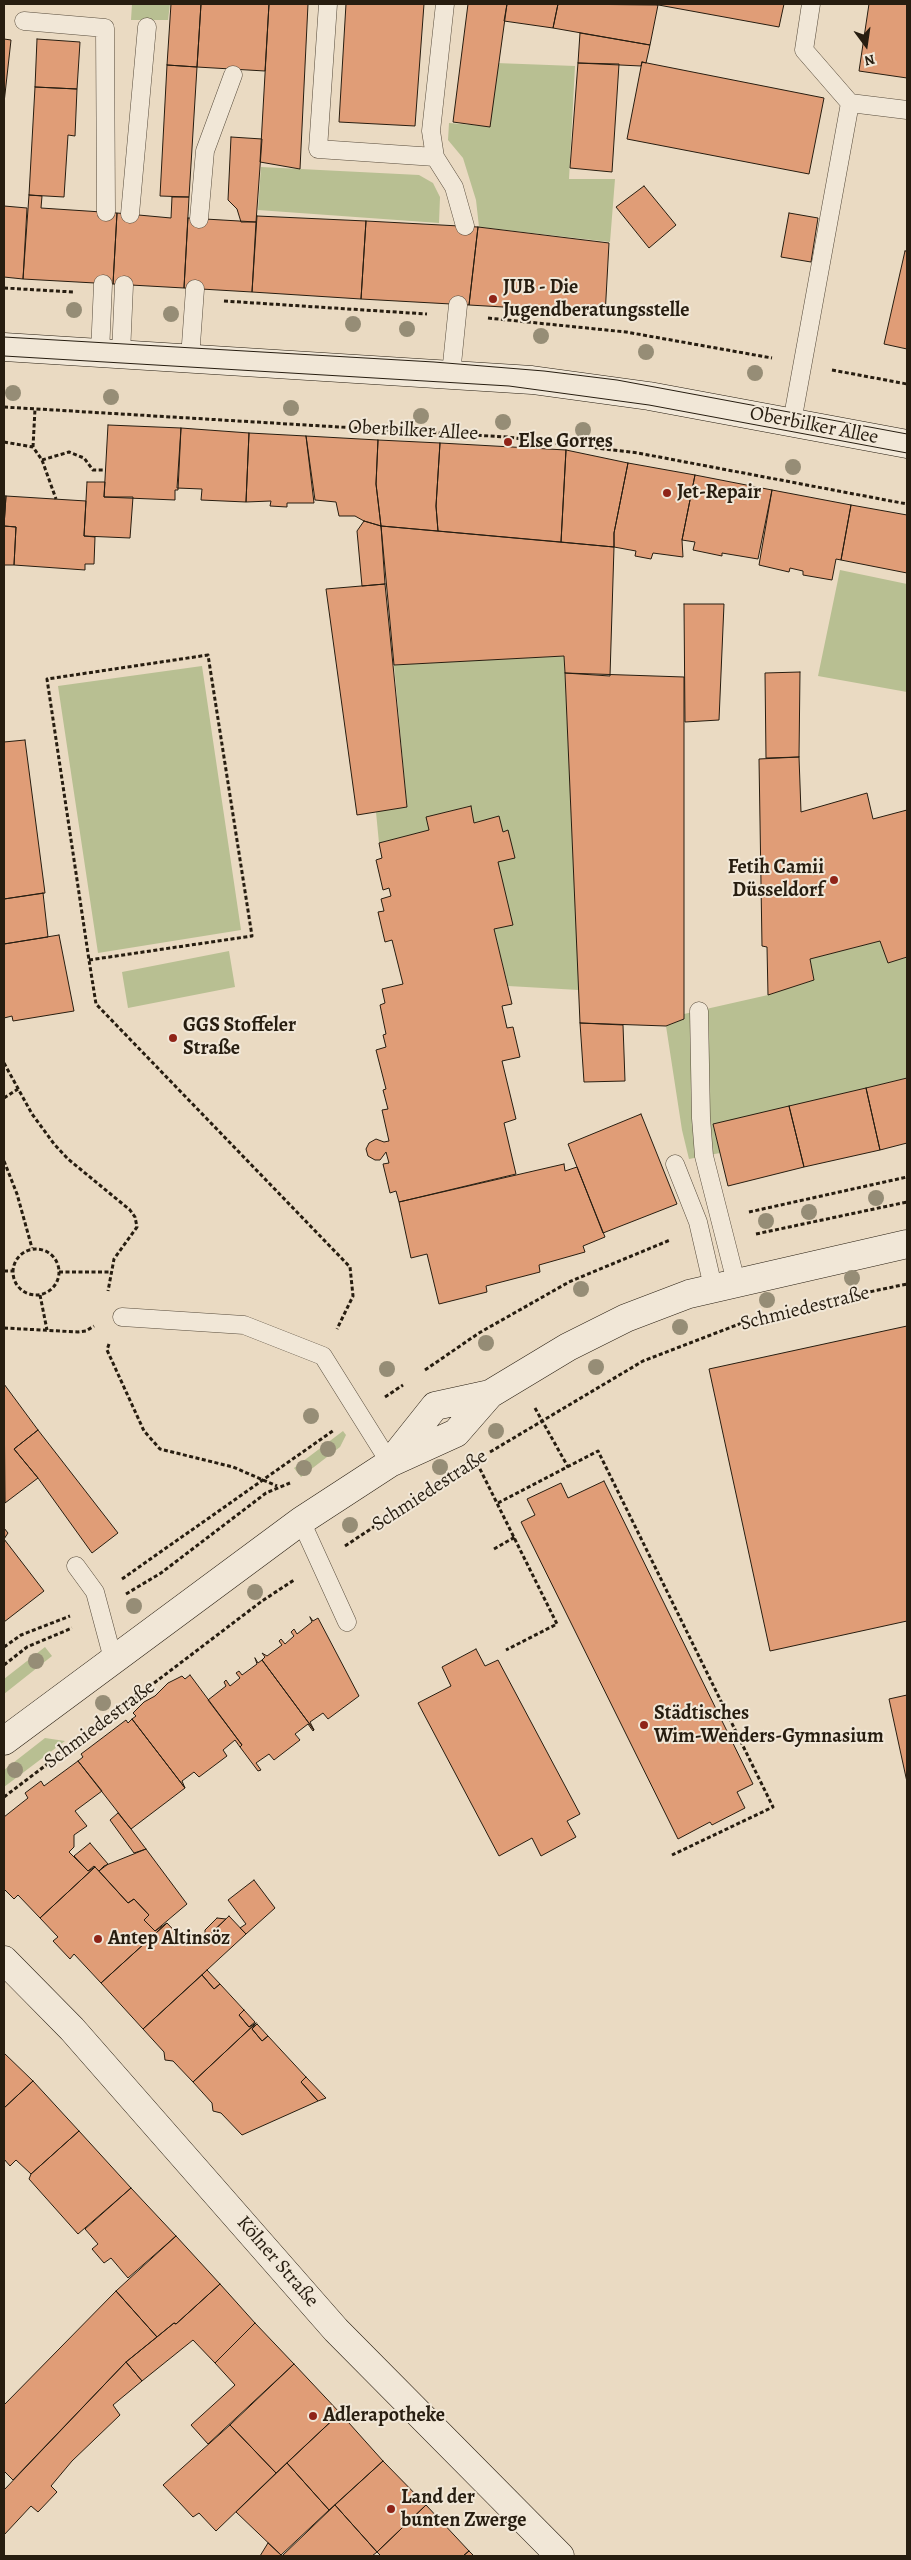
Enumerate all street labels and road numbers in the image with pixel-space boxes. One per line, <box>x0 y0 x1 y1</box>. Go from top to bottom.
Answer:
street label: Oberbilker Allee <box>748 402 880 450</box>
street label: Oberbilker Allee <box>347 416 479 446</box>
street label: Schmiedestraße <box>738 1281 872 1337</box>
street label: Schmiedestraße <box>368 1445 492 1537</box>
street label: Schmiedestraße <box>40 1676 160 1774</box>
street label: Kölner Straße <box>231 2211 323 2313</box>

